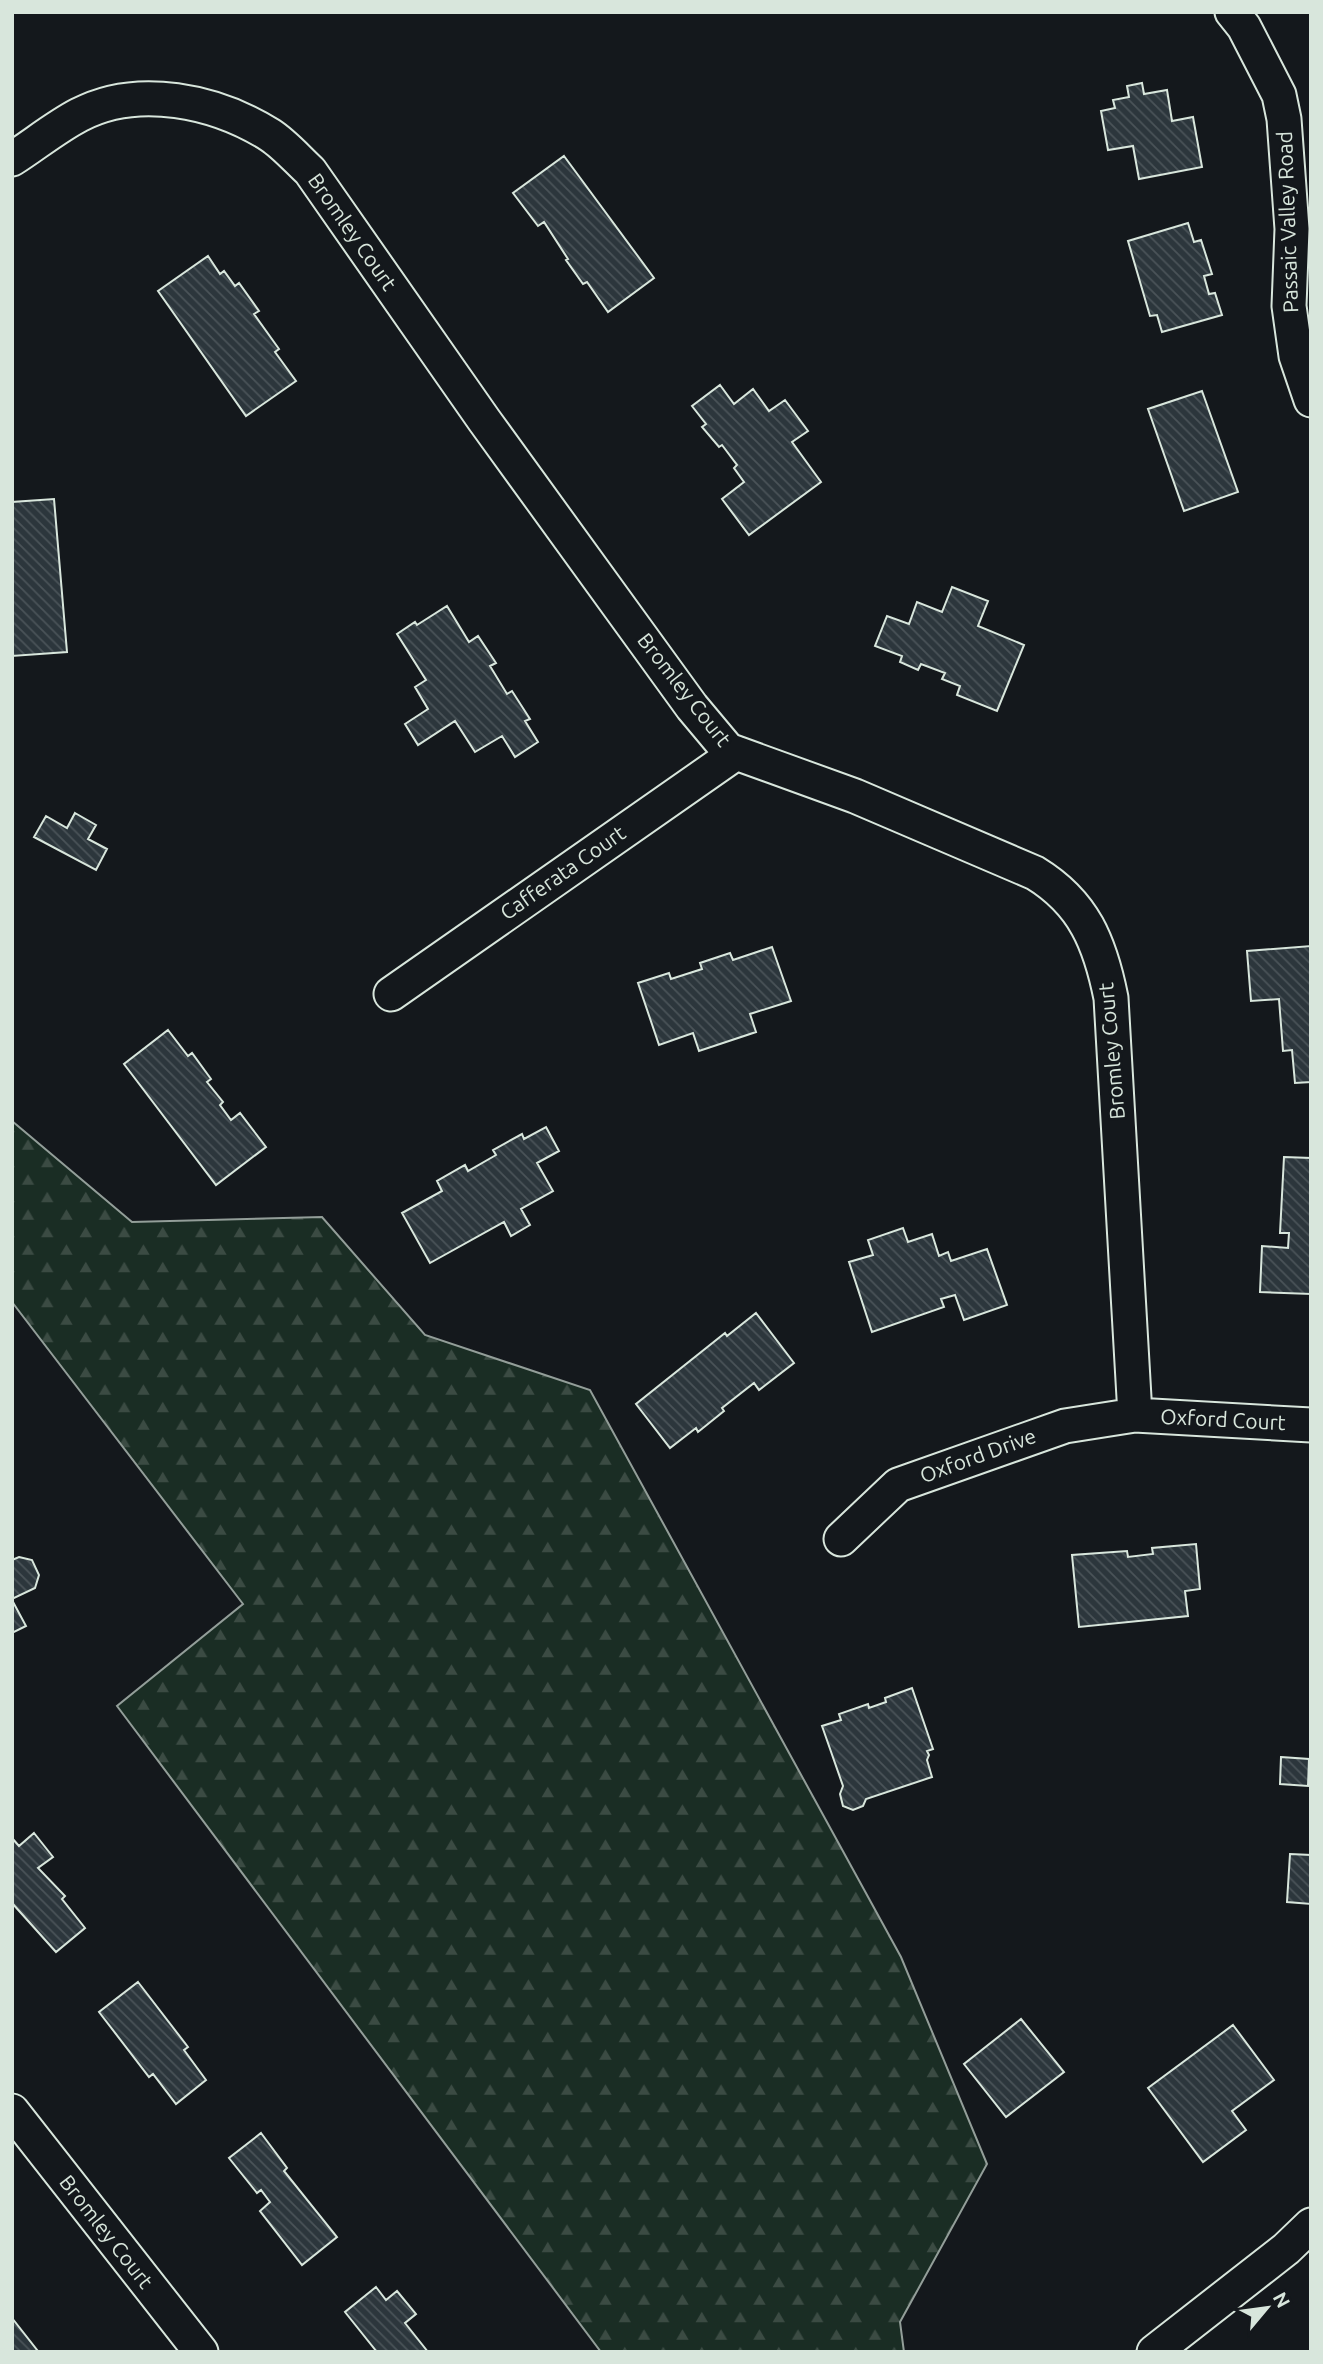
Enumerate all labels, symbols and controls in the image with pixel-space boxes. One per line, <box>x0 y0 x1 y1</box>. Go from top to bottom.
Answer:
street label: Passaic Valley Road <box>1272 131 1302 313</box>
street label: Bromley Court <box>304 168 402 294</box>
street label: Bromley Court <box>633 628 736 751</box>
street label: Cafferata Court <box>495 820 630 924</box>
street label: Bromley Court <box>1093 982 1129 1120</box>
street label: Oxford Court <box>1160 1404 1286 1434</box>
street label: Oxford Drive <box>916 1423 1039 1487</box>
street label: Bromley Court <box>55 2170 158 2293</box>
north arrow <box>1232 2273 1302 2343</box>
text: N <box>1269 2288 1295 2311</box>

